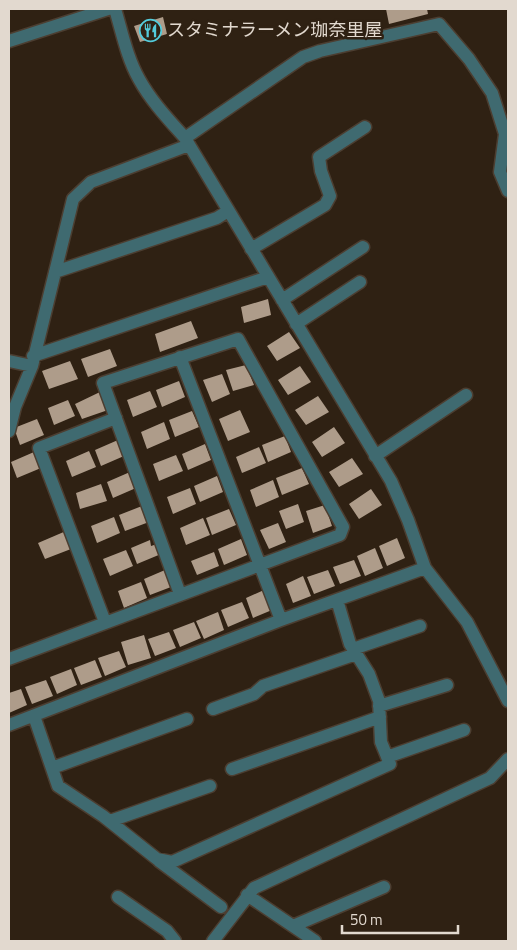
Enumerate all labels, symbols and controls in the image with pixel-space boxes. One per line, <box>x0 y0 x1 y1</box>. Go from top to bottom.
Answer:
place label: スタミナラーメン珈奈里屋 <box>167 16 382 43</box>
restaurant icon: スタミナラーメン珈奈里屋 <box>139 18 163 42</box>
scale bar <box>342 902 458 934</box>
text: 50 m <box>350 908 383 931</box>

